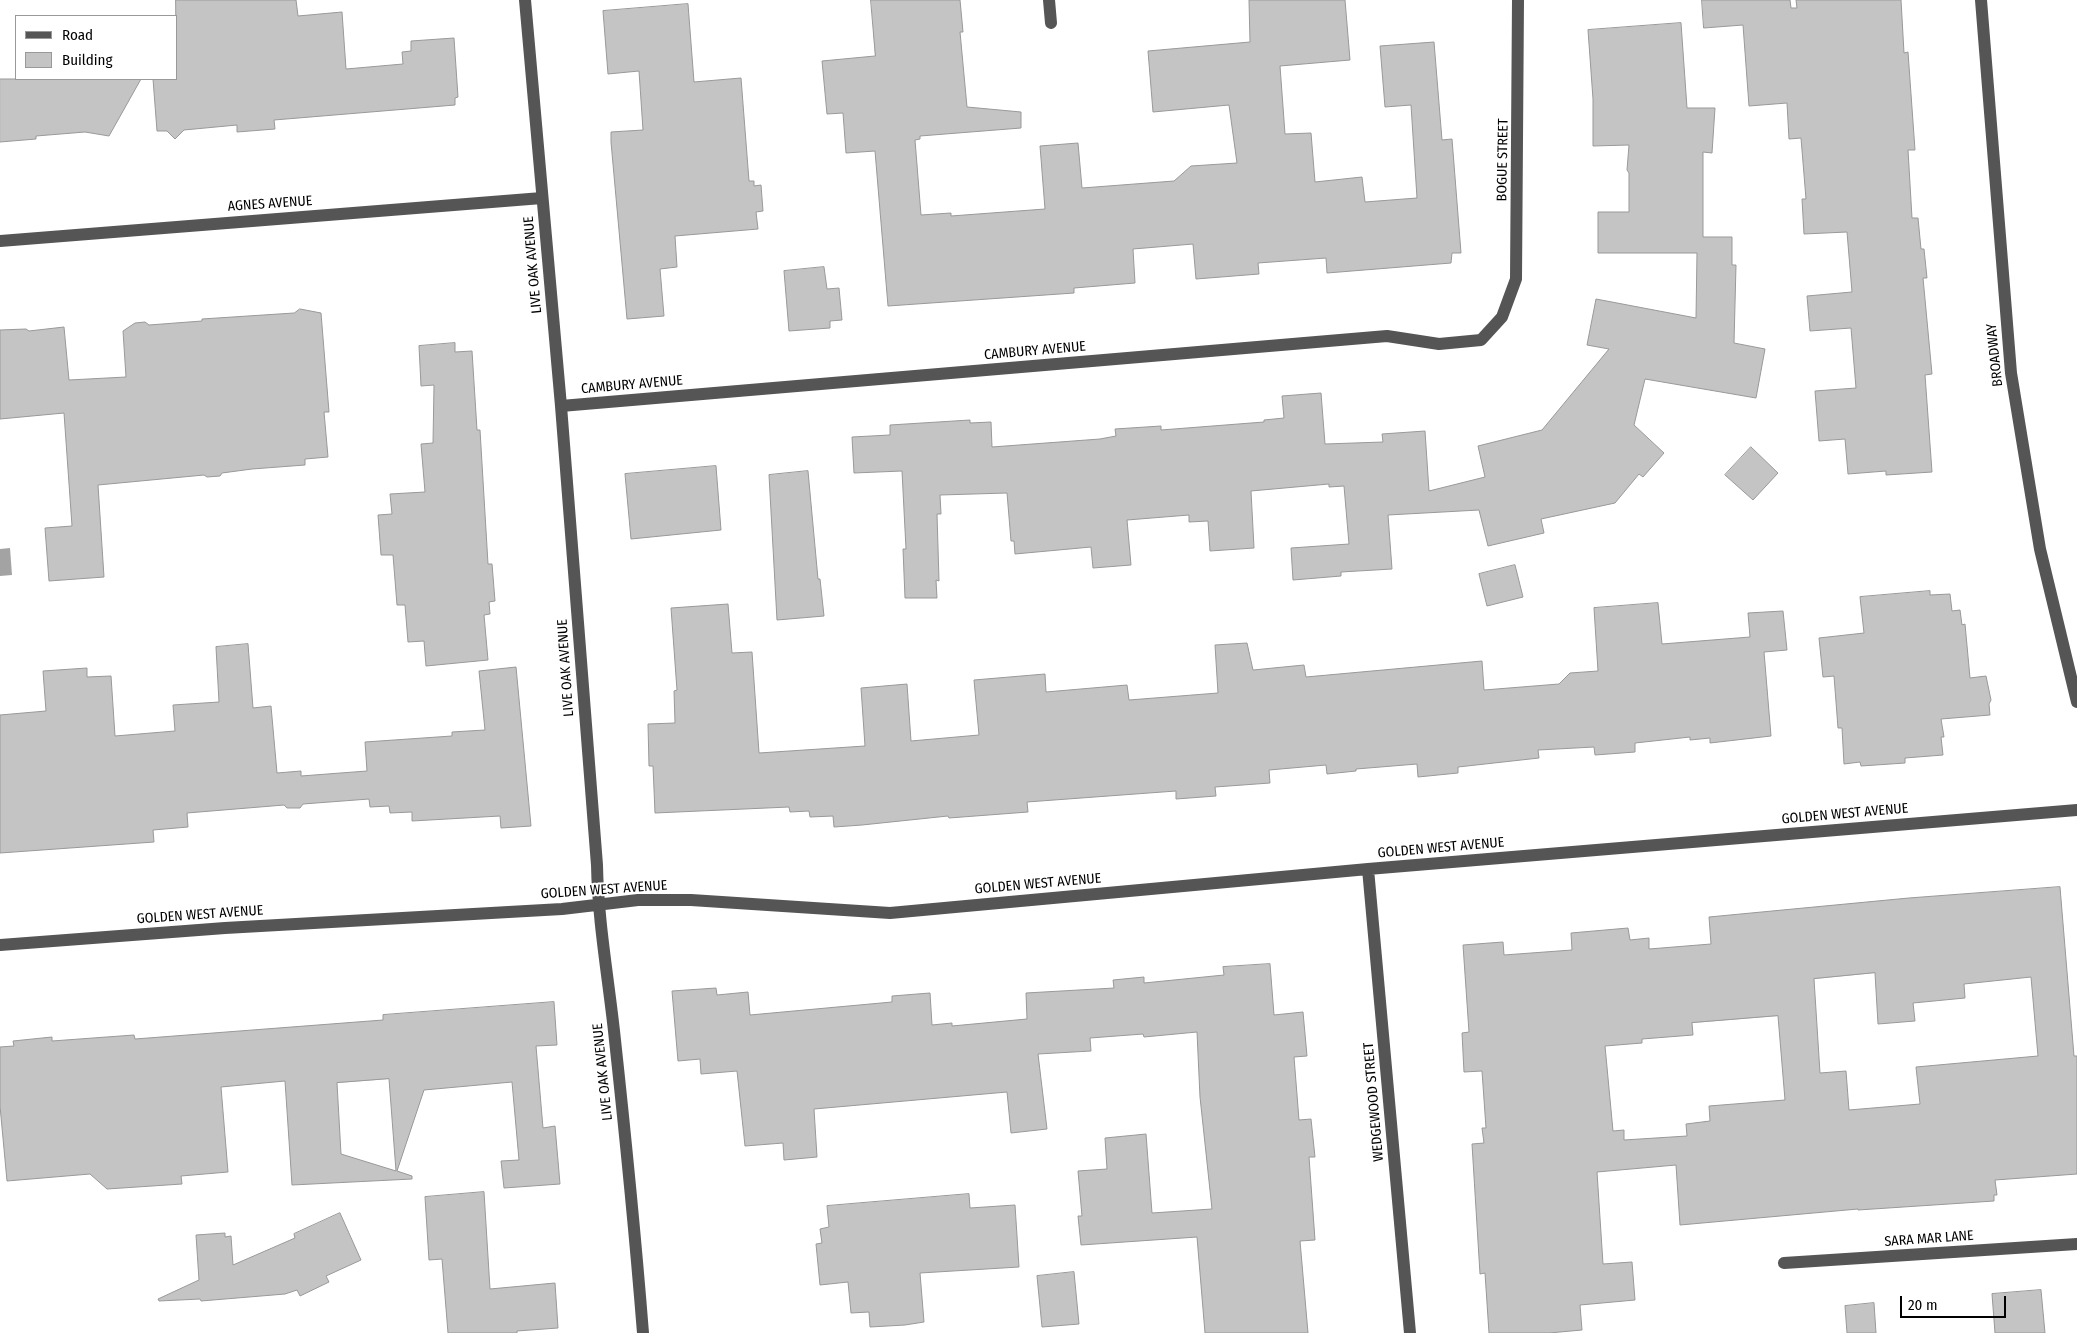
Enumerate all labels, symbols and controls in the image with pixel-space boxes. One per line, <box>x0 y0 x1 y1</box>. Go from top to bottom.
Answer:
legend <box>15 15 178 80</box>
text: Road <box>62 26 93 44</box>
text: Building <box>62 51 113 69</box>
street label: BOGUE STREET <box>1494 118 1512 202</box>
street label: AGNES AVENUE <box>227 193 313 215</box>
street label: LIVE OAK AVENUE <box>520 216 546 314</box>
street label: BROADWAY <box>1983 323 2007 387</box>
street label: CAMBURY AVENUE <box>983 338 1087 364</box>
street label: CAMBURY AVENUE <box>580 372 684 398</box>
street label: LIVE OAK AVENUE <box>554 619 578 717</box>
street label: GOLDEN WEST AVENUE <box>1781 800 1909 828</box>
street label: GOLDEN WEST AVENUE <box>1377 834 1505 862</box>
street label: GOLDEN WEST AVENUE <box>974 870 1102 898</box>
street label: GOLDEN WEST AVENUE <box>540 877 668 903</box>
street label: GOLDEN WEST AVENUE <box>136 902 264 928</box>
street label: LIVE OAK AVENUE <box>590 1023 616 1121</box>
street label: WEDGEWOOD STREET <box>1360 1042 1388 1162</box>
street label: SARA MAR LANE <box>1884 1228 1974 1250</box>
scale bar <box>1902 1286 2008 1318</box>
text: 20 m <box>1908 1296 1938 1314</box>

